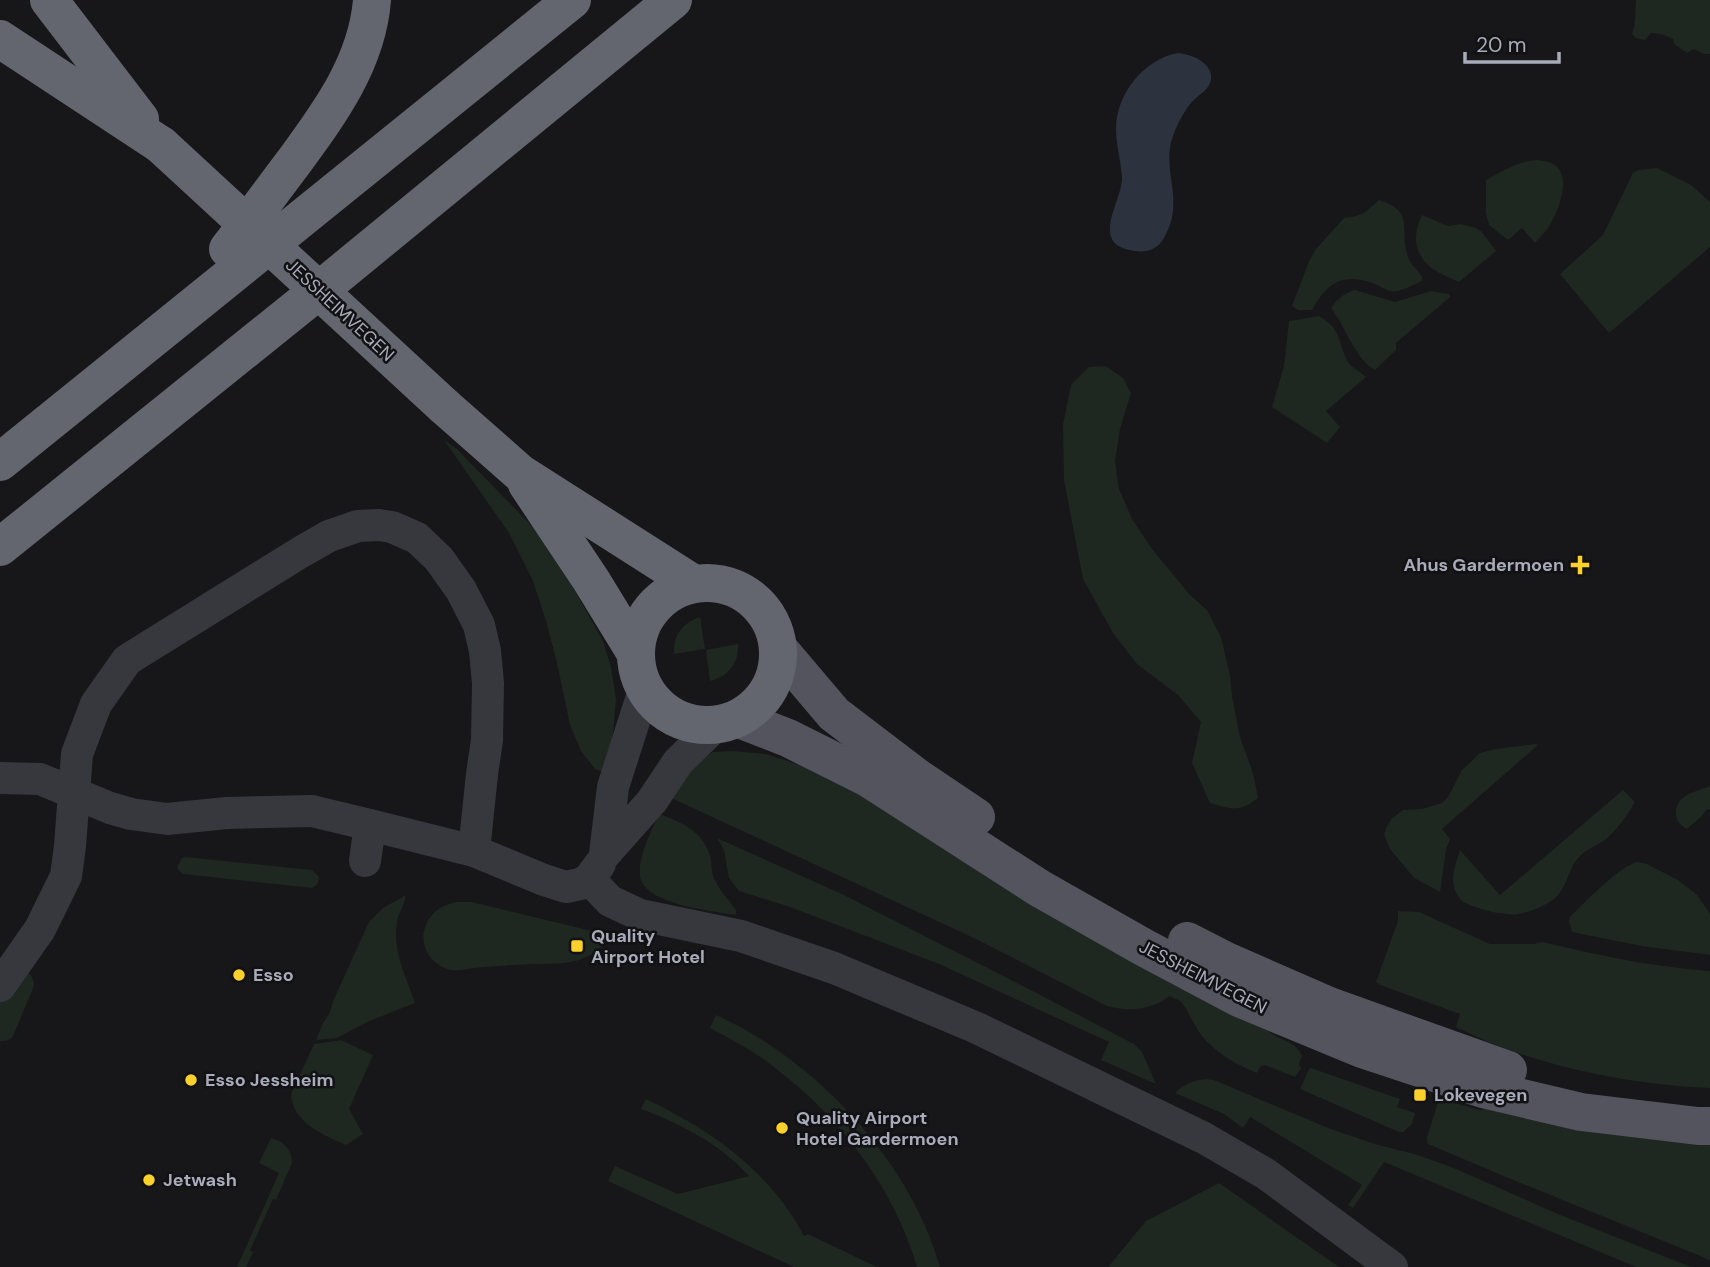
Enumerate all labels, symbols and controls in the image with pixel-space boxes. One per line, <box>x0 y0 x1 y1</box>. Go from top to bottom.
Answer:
scale bar <box>1465 21 1560 65</box>
text: 20 m <box>1476 31 1527 59</box>
street label: JESSHEIMVEGEN <box>281 253 399 367</box>
place label: Ahus Gardermoen <box>1404 553 1564 577</box>
marker: Ahus Gardermoen <box>1570 555 1590 575</box>
place label: Quality Airport Hotel <box>591 924 705 969</box>
street label: JESSHEIMVEGEN <box>1135 934 1271 1020</box>
marker: Quality Airport Hotel <box>569 938 585 954</box>
place label: Esso <box>253 963 294 987</box>
marker: Esso <box>231 967 247 983</box>
place label: Esso Jessheim <box>205 1068 333 1092</box>
marker: Esso Jessheim <box>183 1072 199 1088</box>
place label: Lokevegen <box>1434 1083 1527 1107</box>
marker: Lokevegen <box>1412 1087 1428 1103</box>
place label: Quality Airport Hotel Gardermoen <box>796 1106 959 1151</box>
marker: Quality Airport Hotel Gardermoen <box>774 1120 790 1136</box>
place label: Jetwash <box>163 1168 237 1192</box>
marker: Jetwash <box>141 1172 157 1188</box>

